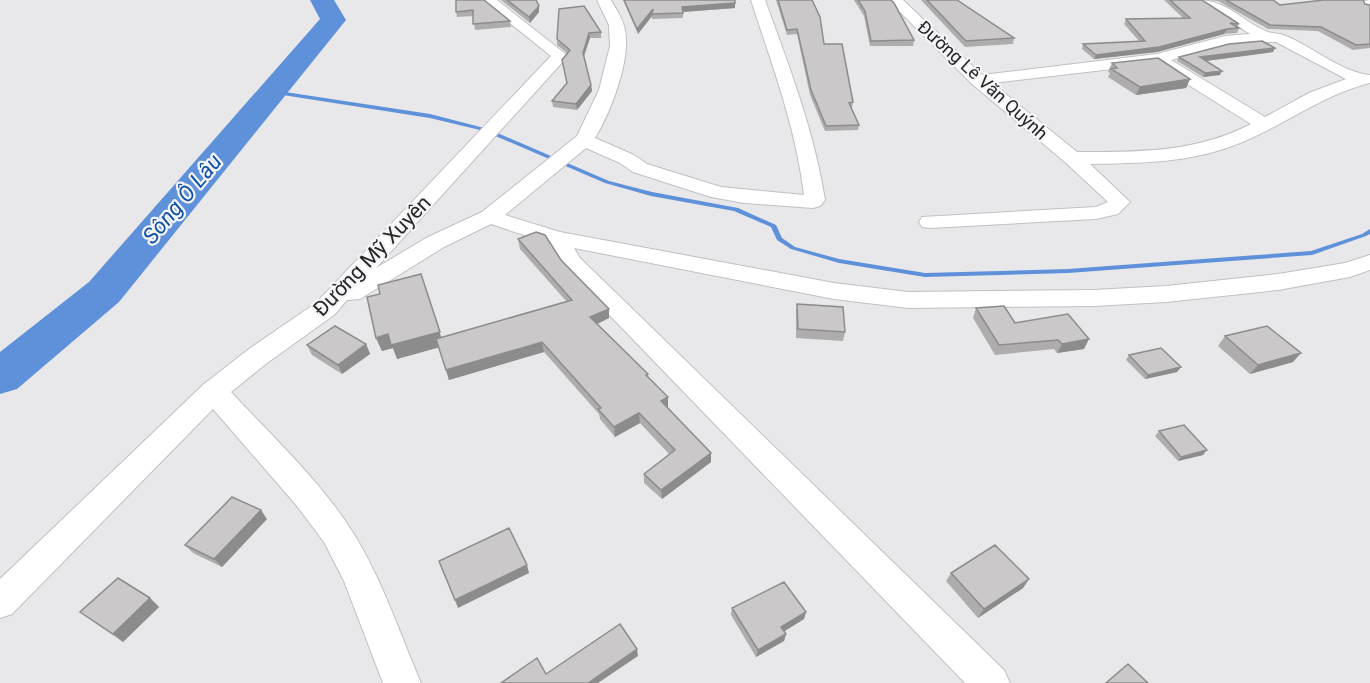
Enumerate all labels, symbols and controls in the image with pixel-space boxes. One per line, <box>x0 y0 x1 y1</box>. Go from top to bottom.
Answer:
street label: Đường Lê Văn Quýnh <box>914 16 1052 144</box>
water label: Sông Ô Lâu <box>137 148 227 249</box>
street label: Đường Mỹ Xuyên <box>308 191 436 321</box>

